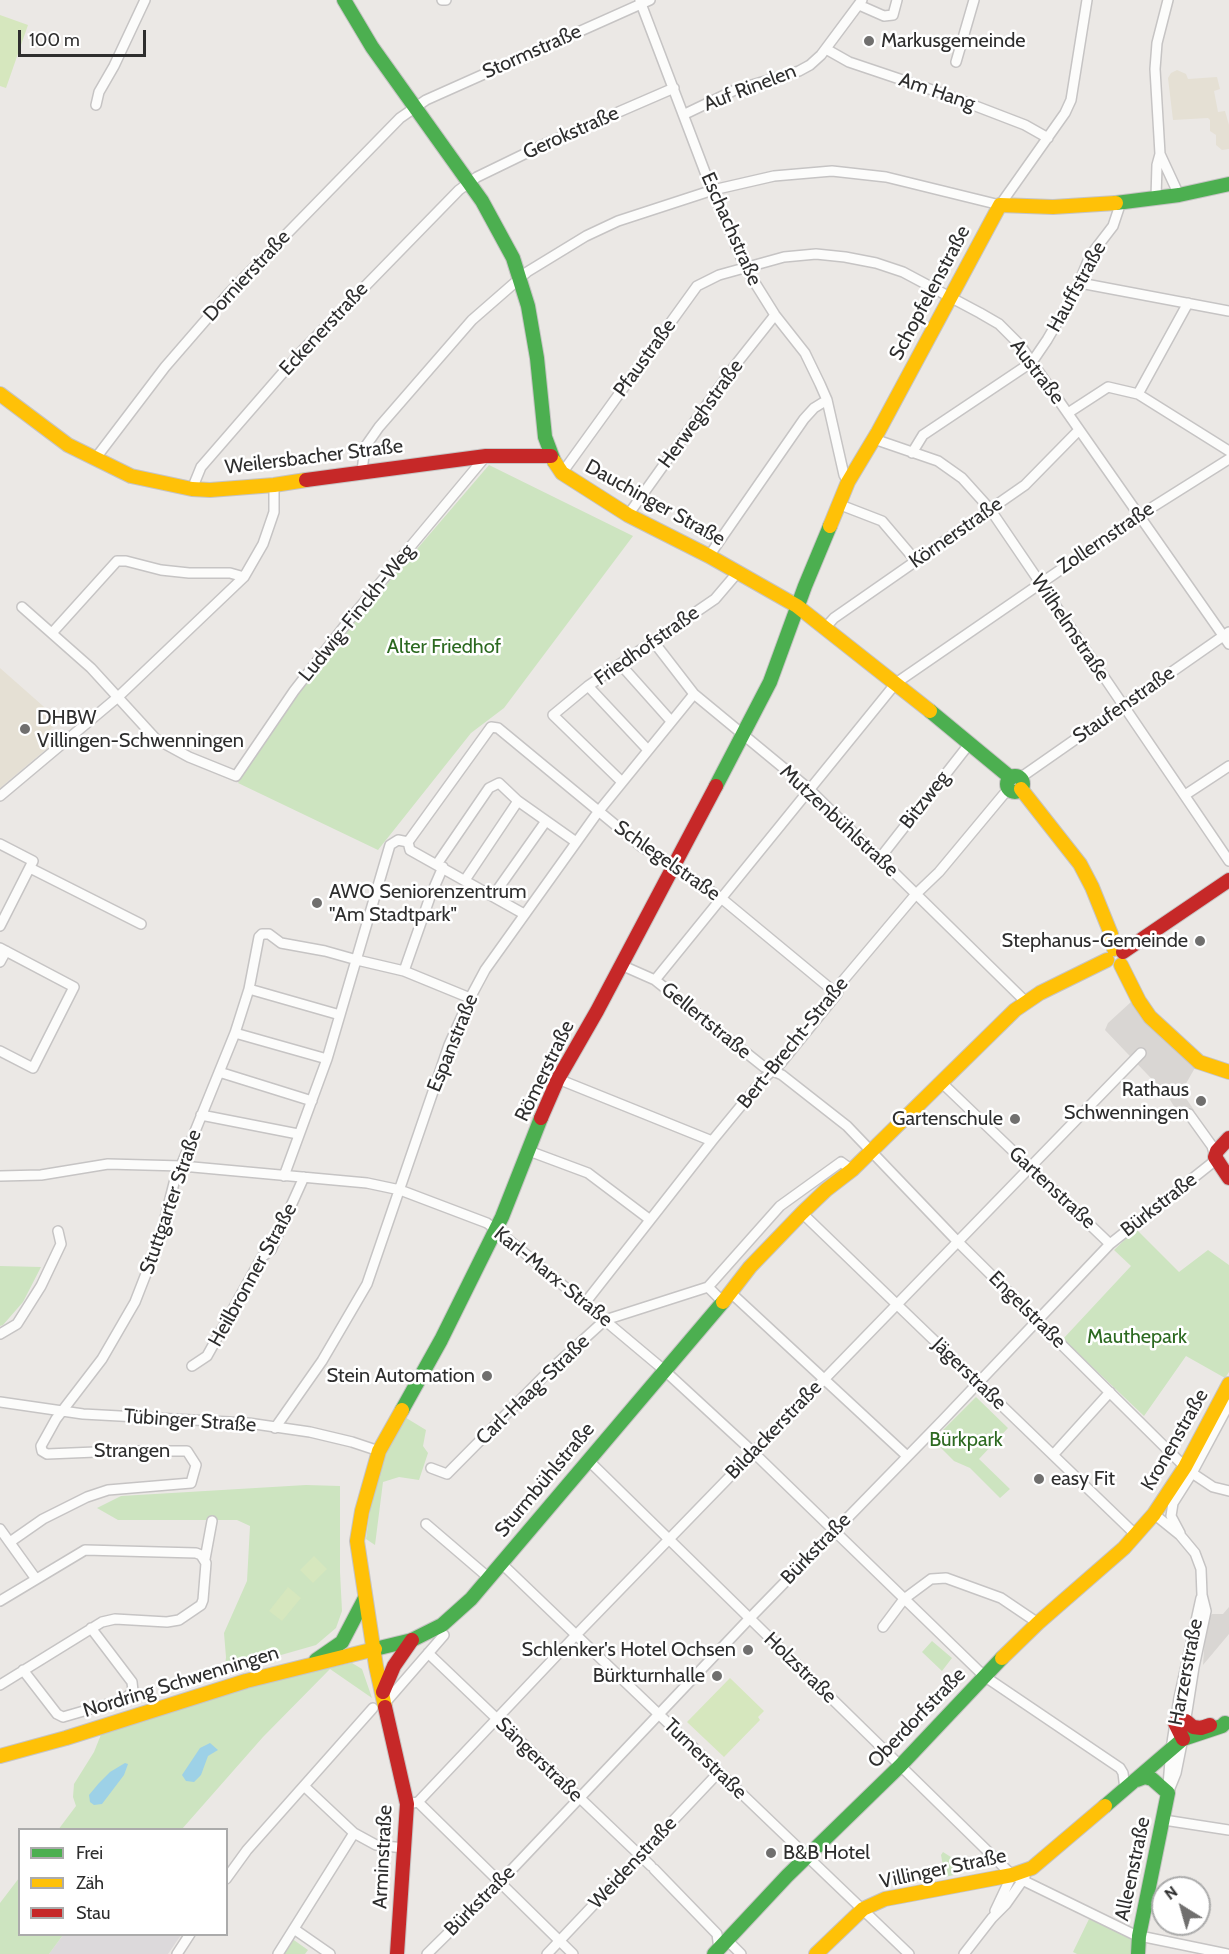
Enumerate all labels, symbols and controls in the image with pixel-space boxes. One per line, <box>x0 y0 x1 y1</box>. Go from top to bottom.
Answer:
scale bar <box>21 18 148 56</box>
street label: Stormstraße <box>479 20 585 84</box>
text: 100 m <box>29 29 80 51</box>
place label: Markusgemeinde <box>881 29 1025 53</box>
marker: Markusgemeinde <box>862 34 876 48</box>
street label: Auf Rinelen <box>700 59 800 117</box>
street label: Am Hang <box>896 68 978 116</box>
street label: Gerokstraße <box>519 101 623 165</box>
street label: Eschachstraße <box>695 169 767 289</box>
street label: Schopfelenstraße <box>884 222 976 364</box>
street label: Dornierstraße <box>199 225 295 327</box>
street label: Hauffstraße <box>1042 238 1112 336</box>
street label: Eckenerstraße <box>275 277 373 381</box>
street label: Pfaustraße <box>609 314 681 402</box>
street label: Austraße <box>1005 335 1069 409</box>
street label: Herweghstraße <box>654 355 748 473</box>
street label: Weilersbacher Straße <box>224 434 404 480</box>
street label: Dauchinger Straße <box>581 455 729 551</box>
street label: Körnerstraße <box>905 492 1007 574</box>
street label: Zollernstraße <box>1053 497 1159 579</box>
street label: Ludwig-Finckh-Weg <box>294 539 420 687</box>
street label: Wilhelmstraße <box>1025 570 1115 686</box>
street label: Friedhofstraße <box>590 601 704 691</box>
park label: Alter Friedhof <box>387 635 501 659</box>
street label: Staufenstraße <box>1069 661 1179 749</box>
place label: DHBW Villingen-Schwenningen <box>37 706 244 753</box>
marker: DHBW Villingen-Schwenningen <box>18 722 32 736</box>
street label: Mutzenbühlstraße <box>775 760 903 882</box>
street label: Bitzweg <box>895 766 955 834</box>
street label: Schlegelstraße <box>609 816 725 906</box>
place label: AWO Seniorenzentrum "Am Stadtpark" <box>329 880 527 927</box>
marker: AWO Seniorenzentrum "Am Stadtpark" <box>310 896 324 910</box>
place label: Stephanus-Gemeinde <box>1002 929 1188 953</box>
marker: Stephanus-Gemeinde <box>1193 934 1207 948</box>
street label: Bert-Brecht-Straße <box>733 972 853 1114</box>
street label: Gellertstraße <box>656 977 756 1065</box>
street label: Espanstraße <box>422 990 484 1096</box>
street label: Römerstraße <box>510 1017 580 1125</box>
place label: Rathaus Schwenningen <box>1064 1078 1189 1125</box>
marker: Rathaus Schwenningen <box>1194 1094 1208 1108</box>
place label: Gartenschule <box>892 1107 1003 1131</box>
marker: Gartenschule <box>1008 1112 1022 1126</box>
street label: Stuttgarter Straße <box>135 1127 207 1277</box>
street label: Gartenstraße <box>1004 1142 1100 1234</box>
street label: Bürkstraße <box>1116 1168 1202 1242</box>
street label: Heilbronner Straße <box>204 1199 302 1351</box>
street label: Karl-Marx-Straße <box>489 1222 617 1332</box>
street label: Engelstraße <box>983 1266 1071 1354</box>
park label: Mauthepark <box>1087 1325 1187 1349</box>
street label: Carl-Haag-Straße <box>471 1330 595 1450</box>
street label: Jägerstraße <box>927 1333 1011 1415</box>
place label: Stein Automation <box>326 1364 475 1388</box>
marker: Stein Automation <box>480 1369 494 1383</box>
street label: Bildackerstraße <box>721 1376 827 1484</box>
street label: Kronenstraße <box>1136 1385 1214 1495</box>
street label: Tübinger Straße <box>123 1404 257 1438</box>
street label: Sturmbühlstraße <box>490 1418 600 1542</box>
park label: Bürkpark <box>929 1428 1003 1452</box>
street label: Strangen <box>94 1439 170 1463</box>
place label: easy Fit <box>1051 1467 1115 1491</box>
marker: easy Fit <box>1032 1472 1046 1486</box>
street label: Bürkstraße <box>776 1508 856 1590</box>
street label: Harzerstraße <box>1164 1617 1208 1727</box>
street label: Holzstraße <box>759 1628 841 1708</box>
place label: Schlenker's Hotel Ochsen <box>522 1638 736 1662</box>
street label: Nordring Schwenningen <box>80 1641 282 1723</box>
marker: Schlenker's Hotel Ochsen <box>741 1643 755 1657</box>
street label: Oberdorfstraße <box>863 1663 971 1773</box>
place label: Bürkturnhalle <box>593 1664 705 1688</box>
marker: Bürkturnhalle <box>710 1669 724 1683</box>
street label: Sängerstraße <box>491 1713 587 1807</box>
street label: Turnerstraße <box>659 1714 751 1804</box>
street label: Arminstraße <box>368 1804 398 1910</box>
street label: Weidenstraße <box>584 1812 682 1914</box>
street label: Alleenstraße <box>1110 1815 1156 1923</box>
legend <box>18 1828 228 1936</box>
place label: B&B Hotel <box>783 1841 870 1865</box>
text: Frei <box>76 1842 103 1864</box>
street label: Villinger Straße <box>878 1844 1008 1894</box>
marker: B&B Hotel <box>764 1846 778 1860</box>
street label: Bürkstraße <box>440 1861 520 1941</box>
text: Zäh <box>76 1872 104 1894</box>
north arrow <box>1151 1876 1211 1936</box>
text: N <box>1161 1882 1181 1904</box>
text: Stau <box>76 1902 110 1924</box>

